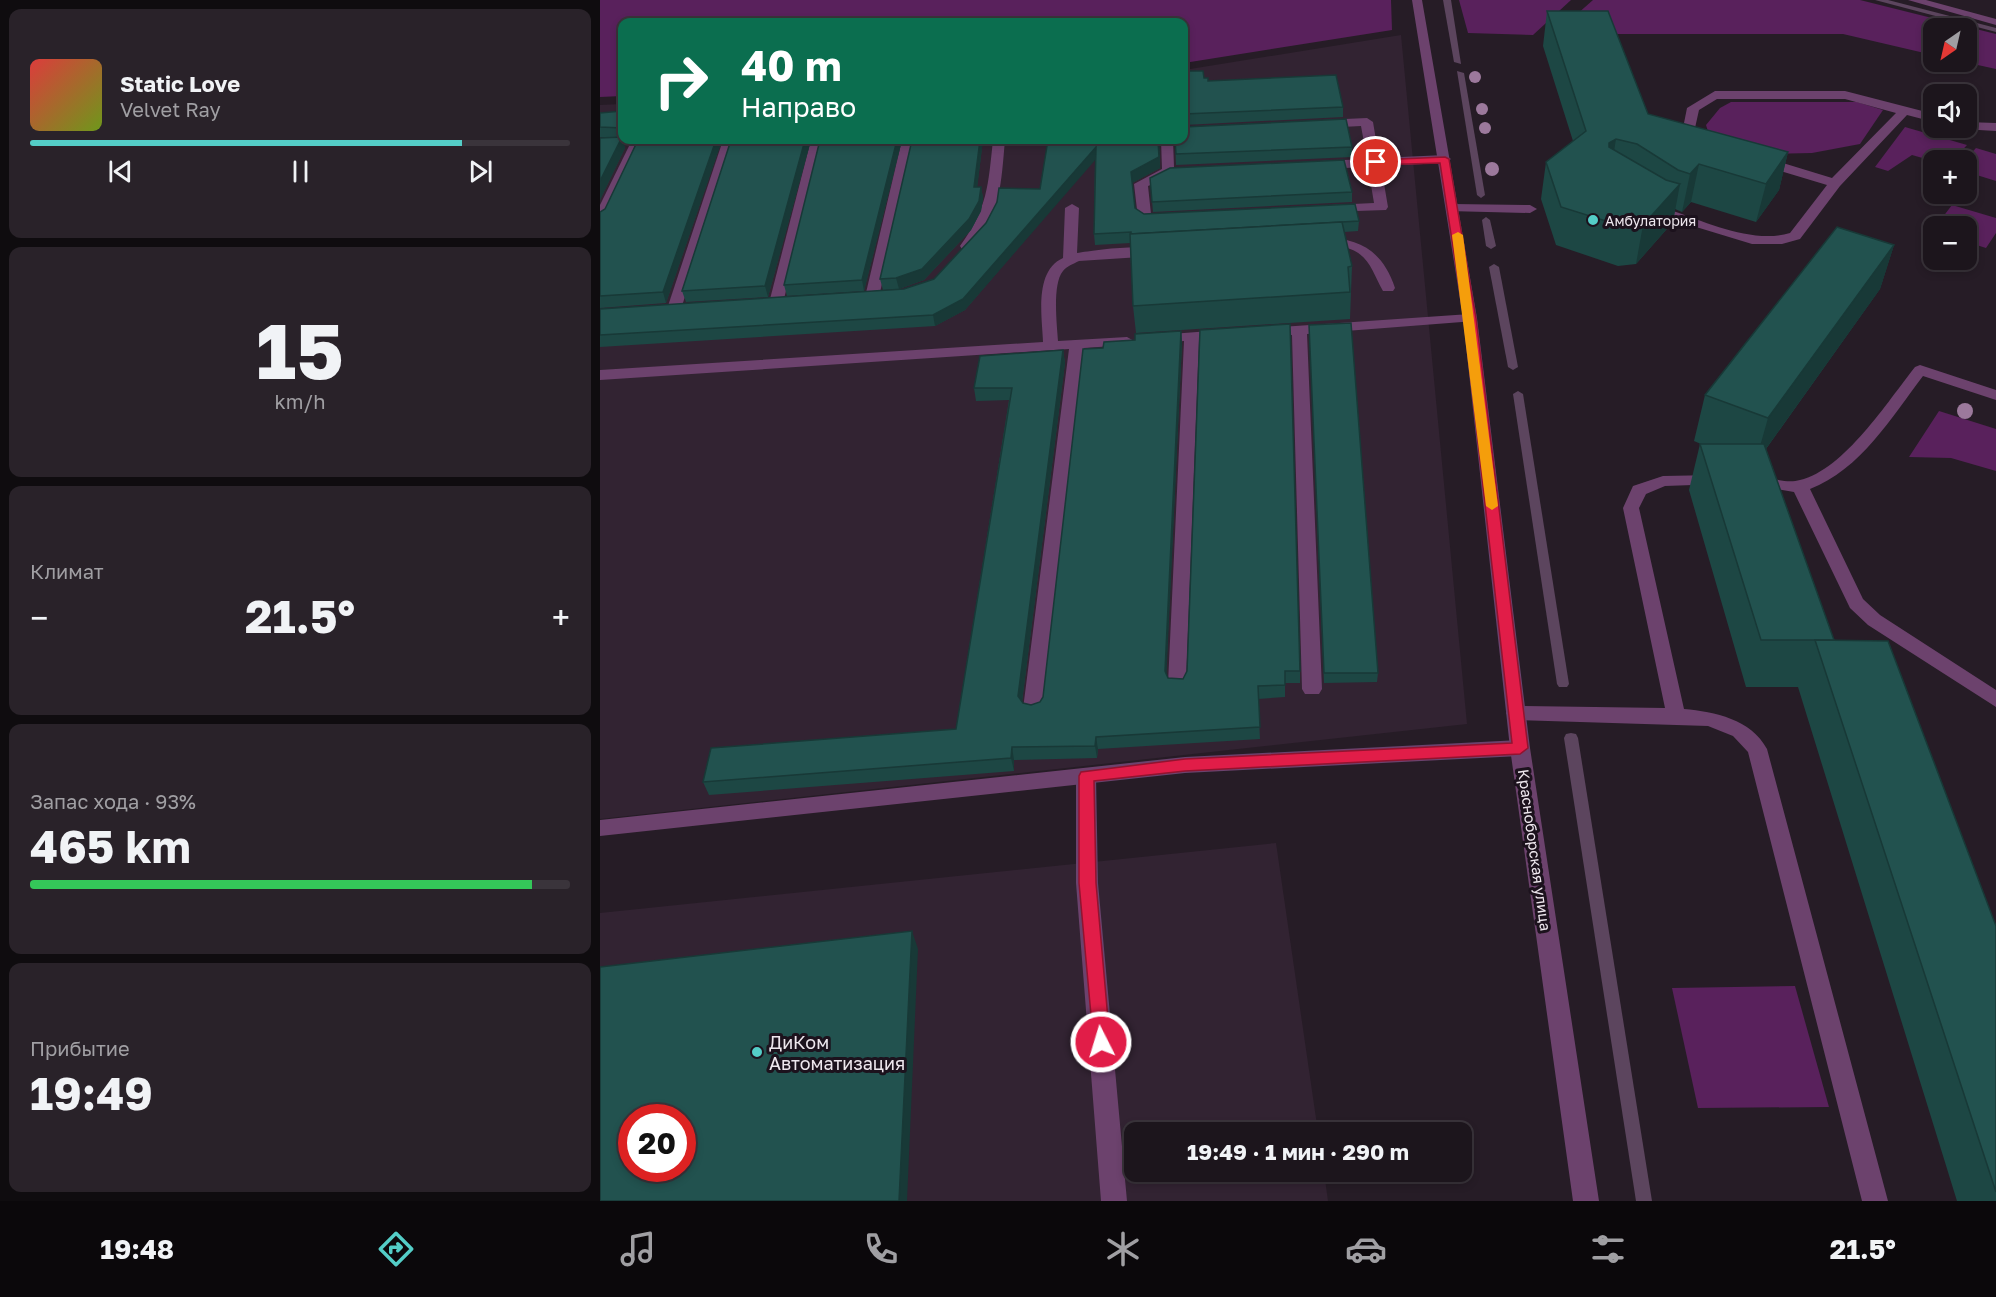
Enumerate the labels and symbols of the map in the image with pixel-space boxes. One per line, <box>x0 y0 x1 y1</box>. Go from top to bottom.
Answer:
north arrow <box>1923 18 1977 72</box>
pin <box>1350 136 1401 187</box>
place label: Амбулатория <box>1605 212 1696 229</box>
marker: Амбулатория <box>1586 213 1600 227</box>
street label: Красноборская улица <box>1515 768 1555 932</box>
position arrow <box>1069 1010 1133 1074</box>
place label: ДиКом Автоматизация <box>769 1031 905 1074</box>
marker: ДиКом Автоматизация <box>750 1045 764 1059</box>
speed limit sign: 20 <box>618 1104 696 1182</box>

